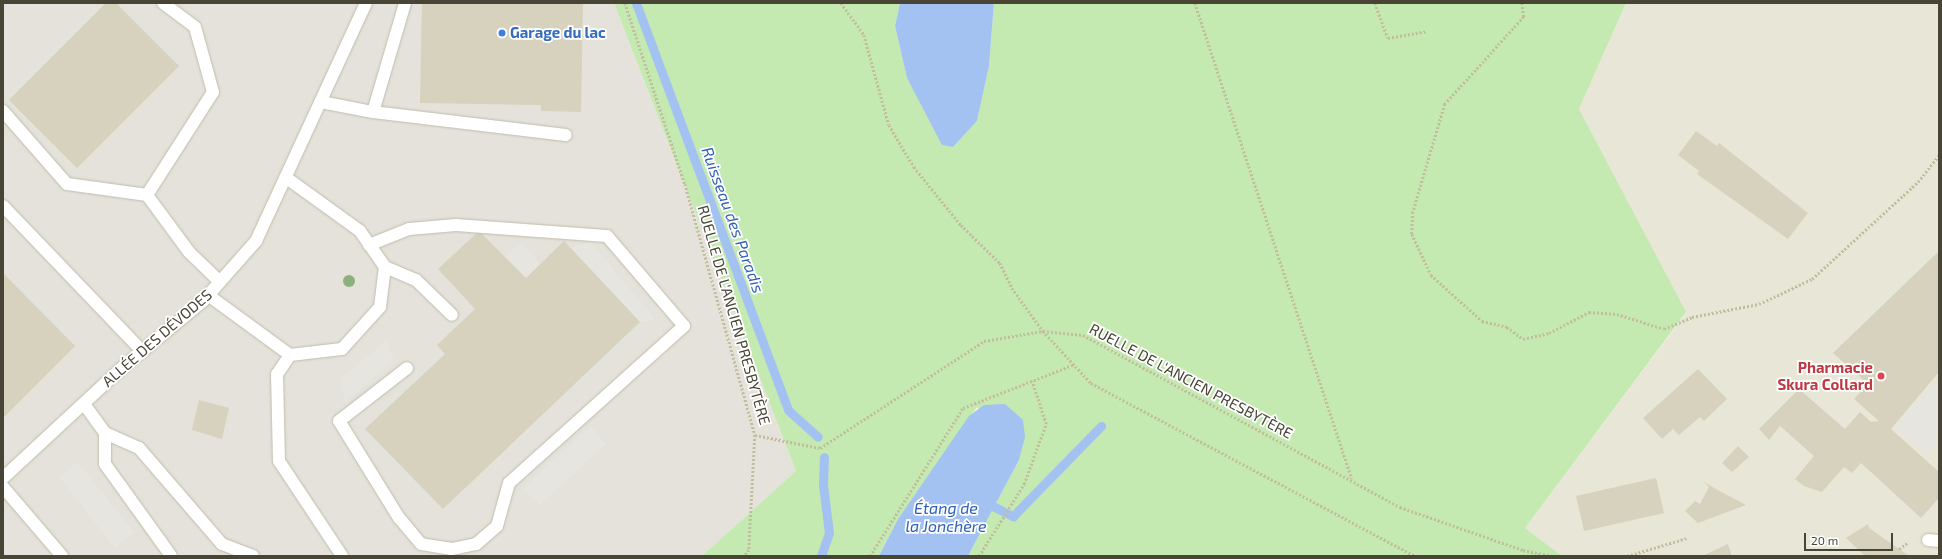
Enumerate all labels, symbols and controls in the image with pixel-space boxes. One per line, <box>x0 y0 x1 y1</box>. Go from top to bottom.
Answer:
place label: Garage du lac <box>510 24 606 42</box>
marker: Garage du lac <box>497 28 507 38</box>
water label: Ruisseau des Paradis <box>698 144 768 296</box>
street label: RUELLE DE L'ANCIEN PRESBYTÈRE <box>694 203 774 427</box>
street label: ALLÉE DES DÉVODES <box>99 286 215 390</box>
street label: RUELLE DE L'ANCIEN PRESBYTÈRE <box>1086 320 1296 442</box>
place label: Pharmacie Skura Collard <box>1777 358 1873 393</box>
marker: Pharmacie Skura Collard <box>1876 371 1886 381</box>
water label: Étang de la Jonchère <box>905 498 987 536</box>
scale bar <box>1806 525 1895 551</box>
text: 20 m <box>1811 533 1838 547</box>

